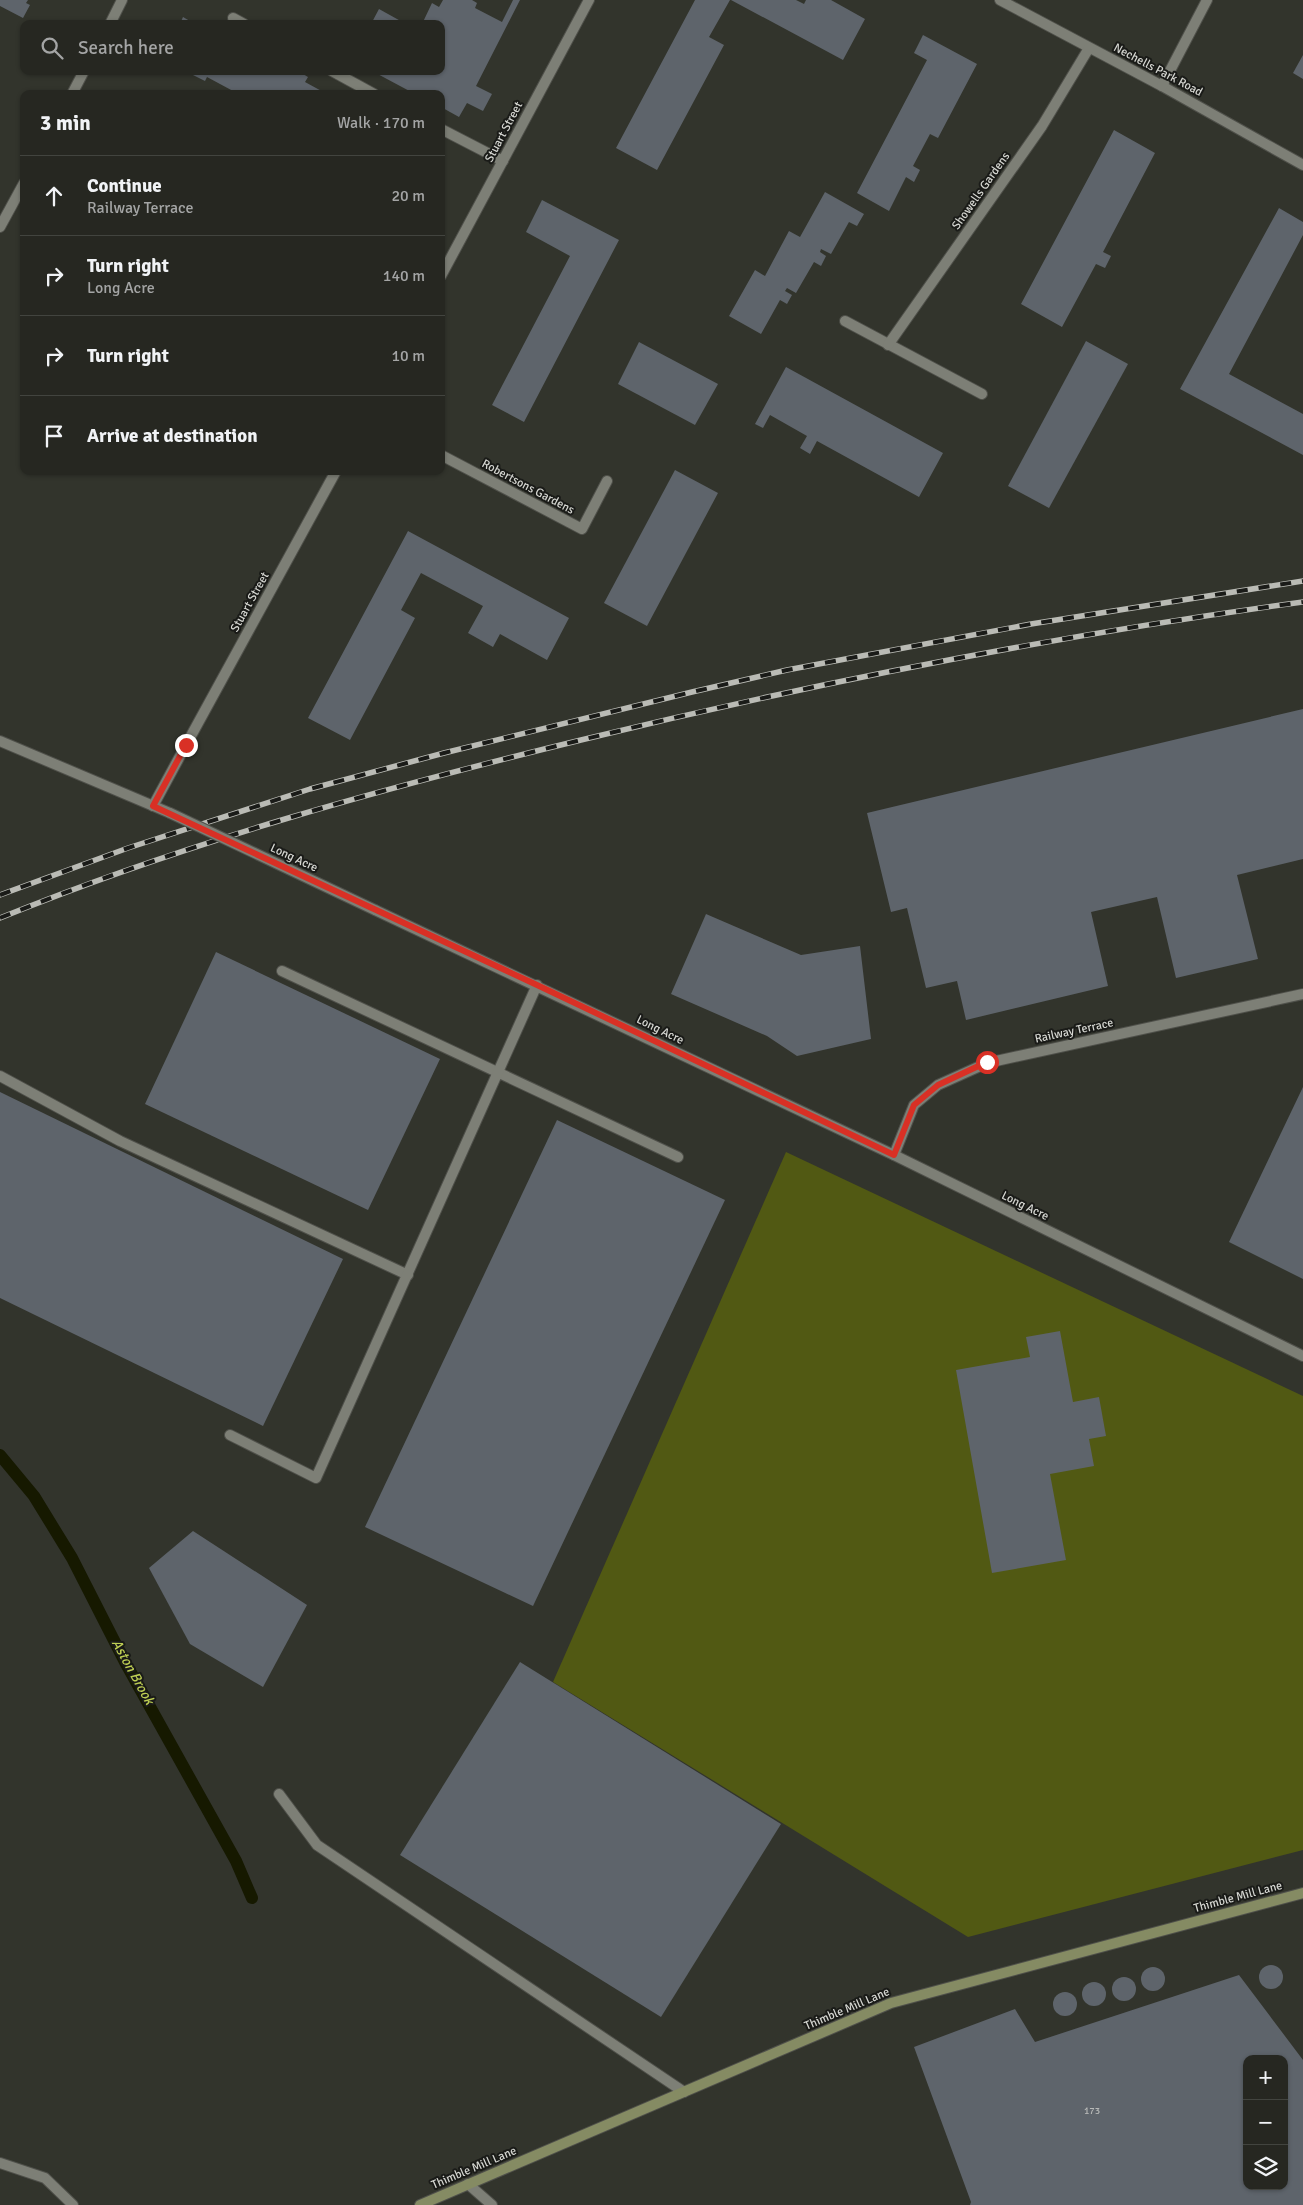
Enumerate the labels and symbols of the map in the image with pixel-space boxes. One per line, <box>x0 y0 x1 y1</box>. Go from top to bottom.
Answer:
street label: Nechells Park Road <box>1111 40 1205 100</box>
street label: Stuart Street <box>482 99 526 165</box>
street label: Showells Gardens <box>949 149 1013 233</box>
street label: Robertsons Gardens <box>479 456 577 518</box>
street label: Stuart Street <box>227 569 273 635</box>
route end <box>175 734 198 757</box>
street label: Long Acre <box>268 840 320 876</box>
street label: Long Acre <box>634 1012 686 1048</box>
street label: Railway Terrace <box>1033 1015 1115 1047</box>
route start <box>976 1051 999 1074</box>
street label: Long Acre <box>999 1188 1051 1224</box>
water label: Aston Brook <box>108 1636 159 1709</box>
street label: Thimble Mill Lane <box>1192 1878 1284 1916</box>
street label: Thimble Mill Lane <box>802 1984 892 2034</box>
house number: 173 <box>1084 2105 1100 2117</box>
street label: Thimble Mill Lane <box>429 2143 519 2193</box>

